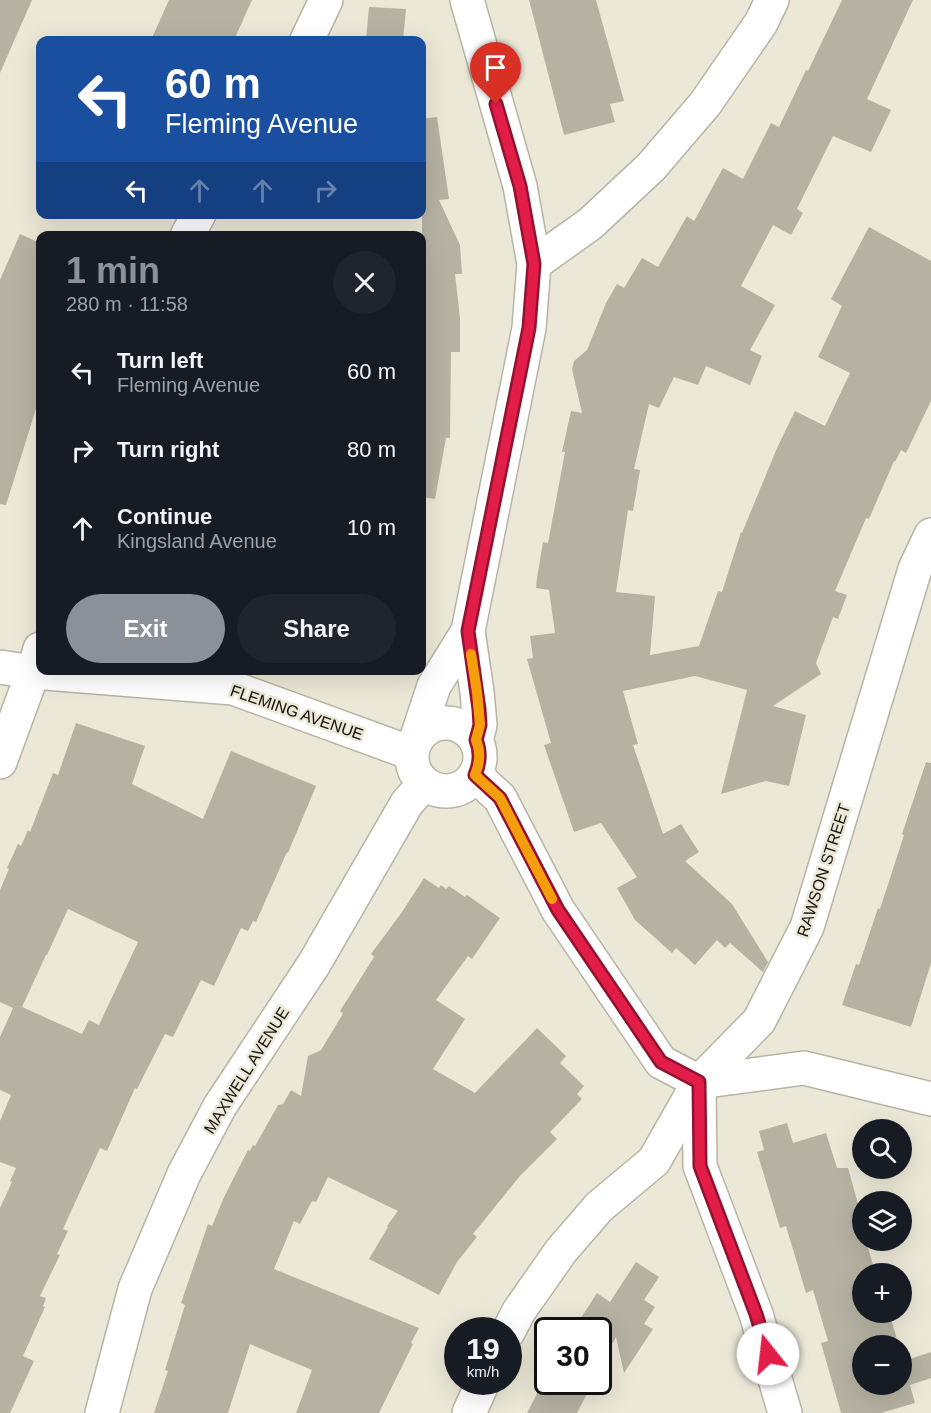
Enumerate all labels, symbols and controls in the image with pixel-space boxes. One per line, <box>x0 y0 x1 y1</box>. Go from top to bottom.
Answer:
pin <box>470 42 521 104</box>
icon: arrive <box>479 51 512 84</box>
icon: left <box>66 60 144 138</box>
text: 60 m <box>165 60 261 107</box>
text: Fleming Avenue <box>165 109 358 139</box>
icon: left <box>120 174 153 207</box>
icon: ahead <box>183 174 216 207</box>
icon: ahead <box>246 174 279 207</box>
icon: right <box>309 174 342 207</box>
text: 1 min <box>66 250 160 291</box>
button: close <box>333 251 396 314</box>
text: 280 m · 11:58 <box>66 293 188 315</box>
text: Turn left <box>117 348 203 373</box>
icon: left <box>66 356 99 389</box>
text: 60 m <box>347 359 396 384</box>
text: Fleming Avenue <box>117 374 260 396</box>
icon: right <box>66 434 99 467</box>
text: Turn right <box>117 437 219 462</box>
text: 80 m <box>347 437 396 462</box>
text: Continue <box>117 504 212 529</box>
icon: ahead <box>66 512 99 545</box>
text: 10 m <box>347 515 396 540</box>
text: Kingsland Avenue <box>117 530 277 552</box>
button: Exit <box>66 594 225 663</box>
button: Share <box>237 594 396 663</box>
street label: FLEMING AVENUE <box>228 682 365 743</box>
street label: RAWSON STREET <box>794 801 853 939</box>
street label: MAXWELL AVENUE <box>201 1004 292 1137</box>
map controls <box>852 1119 912 1395</box>
button: search <box>852 1119 912 1179</box>
button: layers <box>852 1191 912 1251</box>
button: + <box>852 1263 912 1323</box>
speed limit sign: 30 <box>534 1317 612 1395</box>
position arrow <box>736 1322 800 1386</box>
text: 19 <box>466 1332 500 1365</box>
button: − <box>852 1335 912 1395</box>
text: km/h <box>467 1363 499 1380</box>

